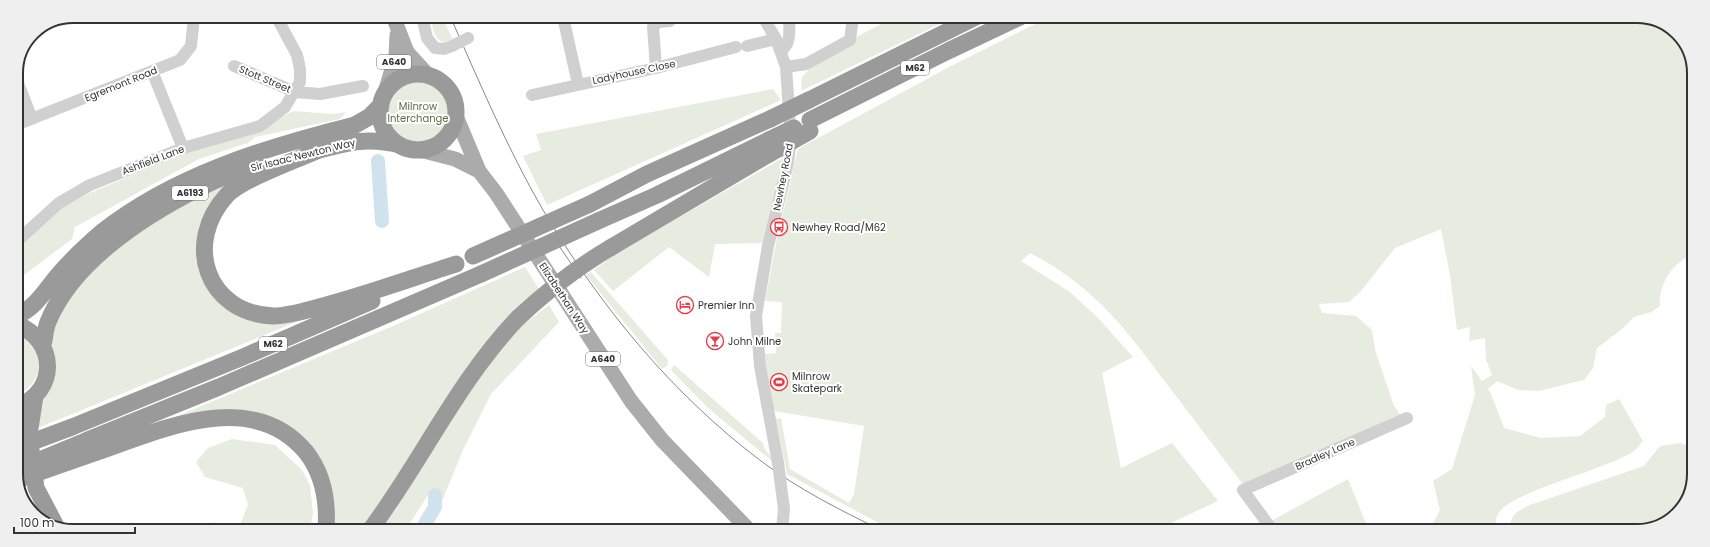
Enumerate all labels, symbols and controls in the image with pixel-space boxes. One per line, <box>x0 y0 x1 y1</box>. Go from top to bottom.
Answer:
road number: A640 <box>377 55 411 69</box>
street label: Ladyhouse Close <box>591 56 677 88</box>
street label: Stott Street <box>237 61 294 97</box>
road number: M62 <box>901 61 929 75</box>
street label: Egremont Road <box>82 63 160 105</box>
park label: Milnrow Interchange <box>387 99 449 126</box>
street label: Sir Isaac Newton Way <box>249 135 357 175</box>
street label: Ashfield Lane <box>120 141 186 179</box>
street label: Newhey Road <box>769 142 797 212</box>
road number: A6193 <box>172 186 208 200</box>
bus stop icon: Newhey Road/M62 <box>769 217 789 237</box>
place label: Newhey Road/M62 <box>792 220 886 235</box>
street label: Elizabethan Way <box>535 259 593 337</box>
hotel icon: Premier Inn <box>675 295 695 315</box>
place label: Premier Inn <box>698 298 754 313</box>
bar icon: John Milne <box>705 331 725 351</box>
place label: John Milne <box>728 334 781 349</box>
road number: M62 <box>259 337 287 351</box>
road number: A640 <box>586 352 620 366</box>
place label: Milnrow Skatepark <box>792 369 843 396</box>
sports icon: Milnrow Skatepark <box>769 372 789 392</box>
street label: Bradley Lane <box>1293 434 1357 474</box>
scale bar <box>14 509 135 535</box>
text: 100 m <box>20 514 54 531</box>

